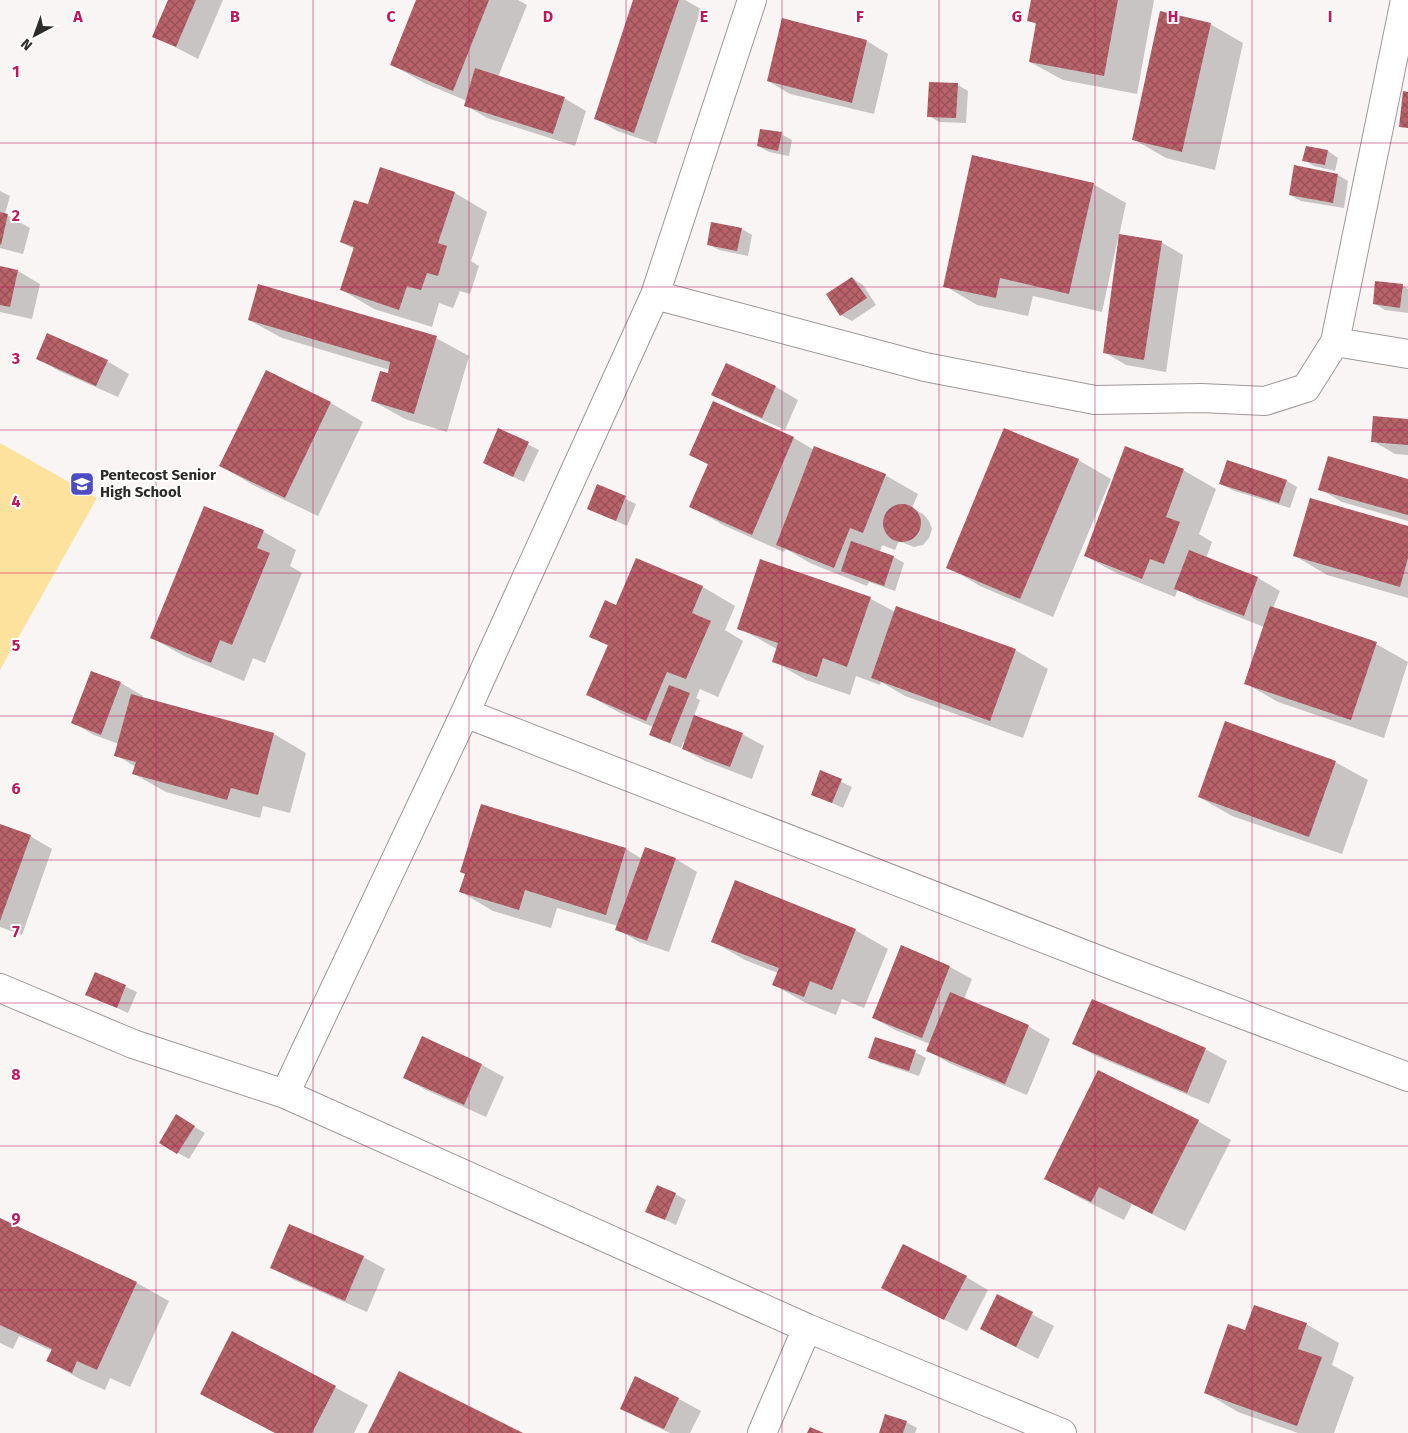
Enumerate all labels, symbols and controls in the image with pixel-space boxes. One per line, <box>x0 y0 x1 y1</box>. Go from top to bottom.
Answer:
text: A <box>72 7 83 26</box>
text: B <box>230 7 240 26</box>
text: C <box>386 7 396 26</box>
text: D <box>543 7 553 26</box>
text: E <box>700 7 708 26</box>
text: F <box>856 7 864 26</box>
text: G <box>1012 7 1022 26</box>
text: H <box>1168 7 1178 26</box>
text: I <box>1328 7 1332 26</box>
north arrow <box>10 10 60 60</box>
text: N <box>18 35 36 54</box>
text: 1 <box>12 62 20 81</box>
text: 2 <box>12 206 20 225</box>
text: 3 <box>11 349 20 368</box>
place label: Pentecost Senior High School <box>100 466 217 501</box>
school or university icon: Pentecost Senior High School <box>69 471 95 497</box>
text: 4 <box>11 492 21 511</box>
text: 5 <box>12 636 21 655</box>
text: 6 <box>11 779 21 798</box>
text: 7 <box>12 922 20 941</box>
text: 8 <box>11 1065 21 1084</box>
text: 9 <box>12 1209 21 1228</box>

